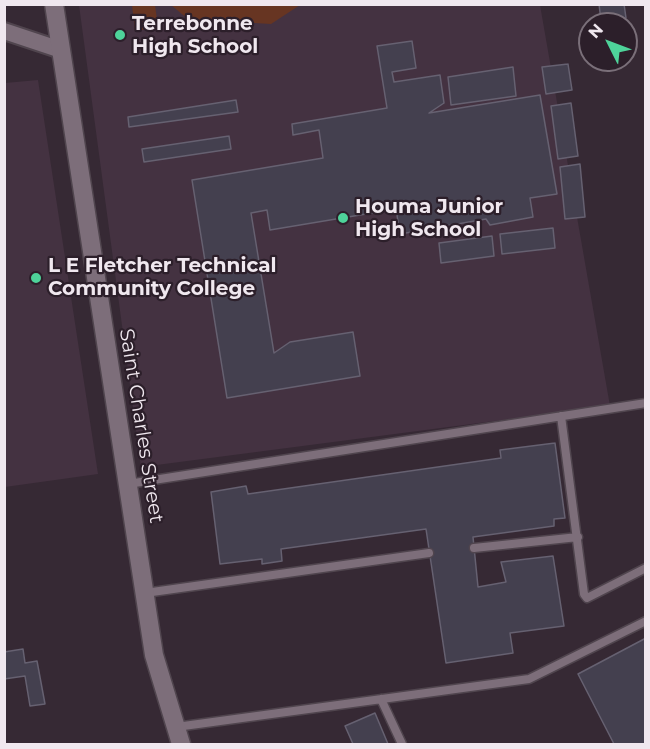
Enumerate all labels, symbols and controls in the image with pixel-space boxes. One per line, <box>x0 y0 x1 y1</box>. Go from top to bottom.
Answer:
place label: Terrebonne High School <box>132 12 258 59</box>
north arrow <box>578 12 638 72</box>
text: N <box>584 20 607 42</box>
marker: Terrebonne High School <box>113 28 127 42</box>
place label: Houma Junior High School <box>355 195 503 242</box>
marker: Houma Junior High School <box>336 211 350 225</box>
place label: L E Fletcher Technical Community College <box>48 254 277 301</box>
marker: L E Fletcher Technical Community College <box>29 271 43 285</box>
street label: Saint Charles Street <box>114 327 168 525</box>

